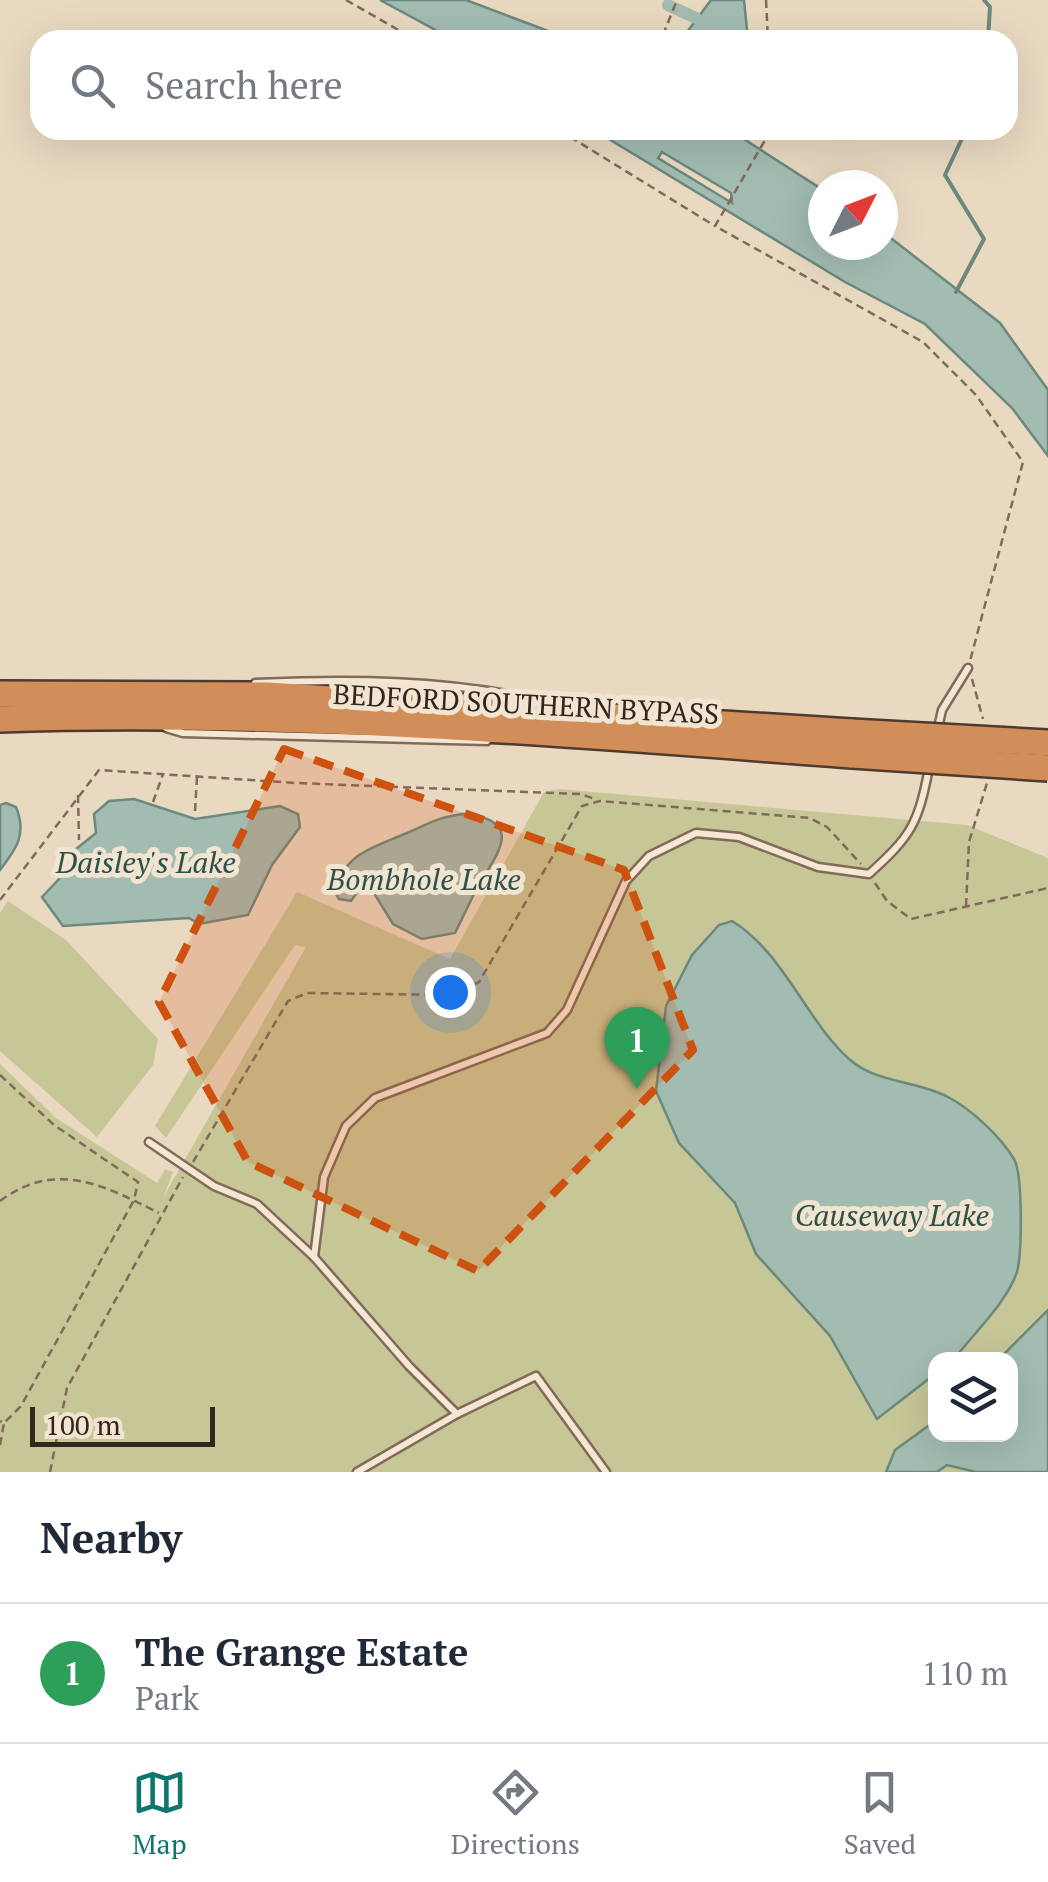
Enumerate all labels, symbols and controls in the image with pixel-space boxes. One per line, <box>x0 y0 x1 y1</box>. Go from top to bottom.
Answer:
search box <box>30 30 1018 140</box>
icon: search <box>65 58 120 113</box>
text: Search here <box>145 60 343 110</box>
north arrow <box>808 170 898 260</box>
street label: BEDFORD SOUTHERN BYPASS <box>332 675 720 732</box>
water label: Daisley's Lake <box>55 842 236 882</box>
water label: Bombhole Lake <box>326 859 521 899</box>
your location <box>425 967 476 1018</box>
pin: 1 <box>604 1006 670 1089</box>
water label: Causeway Lake <box>795 1195 990 1235</box>
map controls <box>928 1352 1018 1442</box>
button: layers <box>928 1352 1018 1442</box>
scale bar <box>30 1402 215 1446</box>
text: 100 m <box>45 1406 121 1443</box>
text: Nearby <box>40 1509 182 1565</box>
text: The Grange Estate <box>135 1627 468 1677</box>
text: 1 <box>63 1652 82 1694</box>
text: 110 m <box>921 1652 1008 1694</box>
text: Park <box>135 1677 199 1719</box>
tab: Map <box>132 1765 187 1862</box>
tab: Directions <box>451 1765 580 1862</box>
tab: Saved <box>844 1765 916 1862</box>

